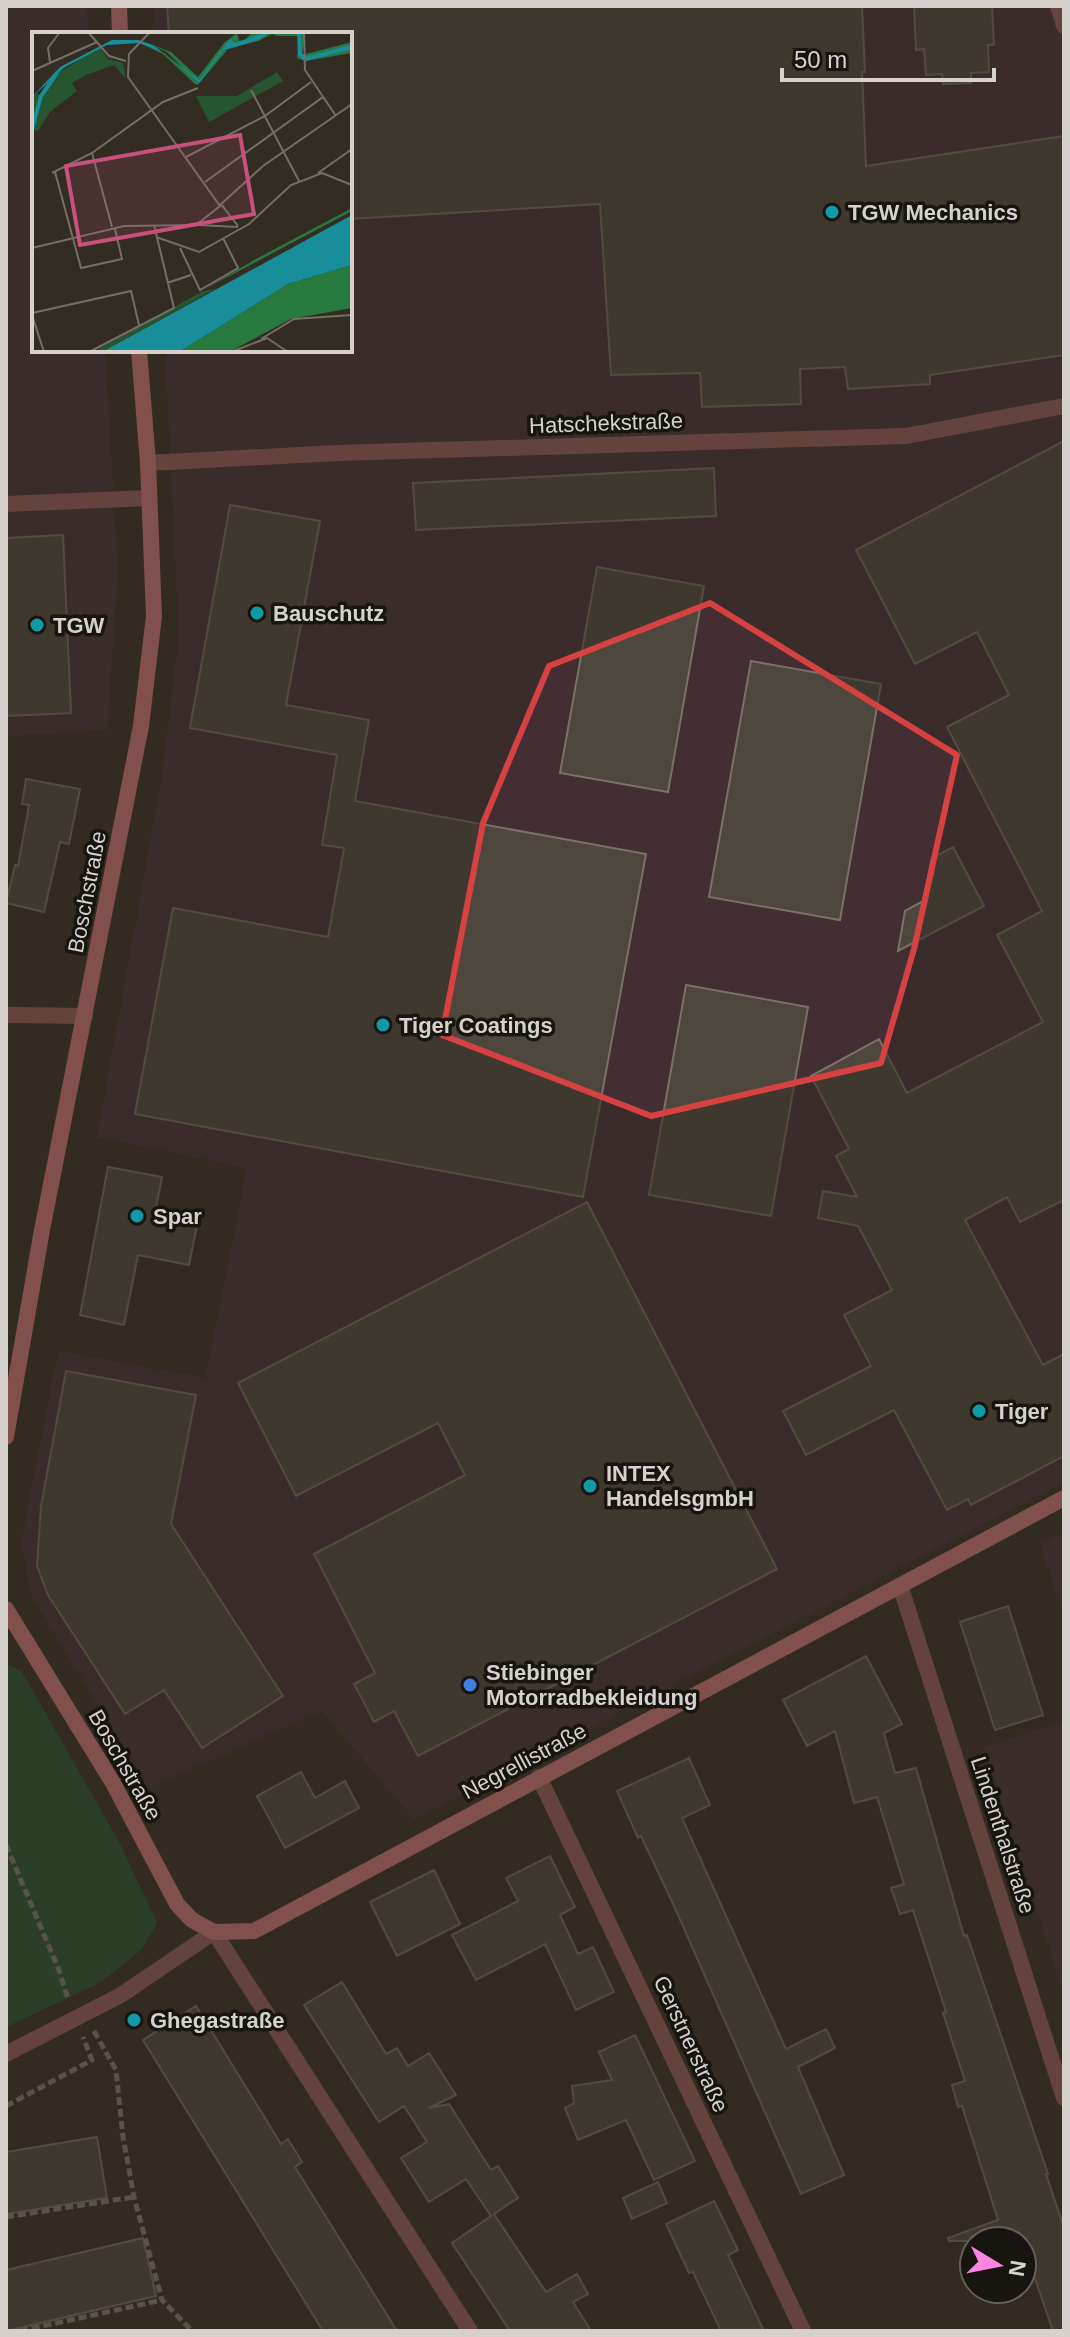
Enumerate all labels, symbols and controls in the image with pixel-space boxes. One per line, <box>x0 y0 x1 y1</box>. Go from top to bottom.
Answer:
inset map <box>32 32 352 352</box>
scale bar <box>782 32 994 82</box>
text: 50 m <box>794 46 847 73</box>
place label: TGW Mechanics <box>848 200 1018 225</box>
marker: TGW Mechanics <box>823 203 841 221</box>
street label: Hatschekstraße <box>529 408 683 438</box>
place label: Bauschutz <box>273 601 384 626</box>
marker: Bauschutz <box>248 604 266 622</box>
place label: TGW <box>53 613 105 638</box>
marker: TGW <box>28 616 46 634</box>
street label: Boschstraße <box>63 829 111 955</box>
place label: Tiger Coatings <box>399 1013 553 1038</box>
marker: Tiger Coatings <box>374 1016 392 1034</box>
place label: Spar <box>153 1204 202 1229</box>
marker: Spar <box>128 1207 146 1225</box>
place label: Tiger <box>995 1399 1049 1424</box>
marker: Tiger <box>970 1402 988 1420</box>
place label: INTEX HandelsgmbH <box>606 1461 754 1511</box>
marker: INTEX HandelsgmbH <box>581 1477 599 1495</box>
place label: Stiebinger Motorradbekleidung <box>486 1660 697 1710</box>
marker: Stiebinger Motorradbekleidung <box>461 1676 479 1694</box>
street label: Boschstraße <box>83 1705 167 1825</box>
street label: Negrellistraße <box>458 1718 590 1804</box>
street label: Lindenthalstraße <box>966 1753 1040 1917</box>
street label: Gerstnerstraße <box>648 1972 734 2116</box>
place label: Ghegastraße <box>150 2008 285 2033</box>
marker: Ghegastraße <box>125 2011 143 2029</box>
north arrow <box>958 2225 1038 2305</box>
text: N <box>1004 2258 1031 2278</box>

